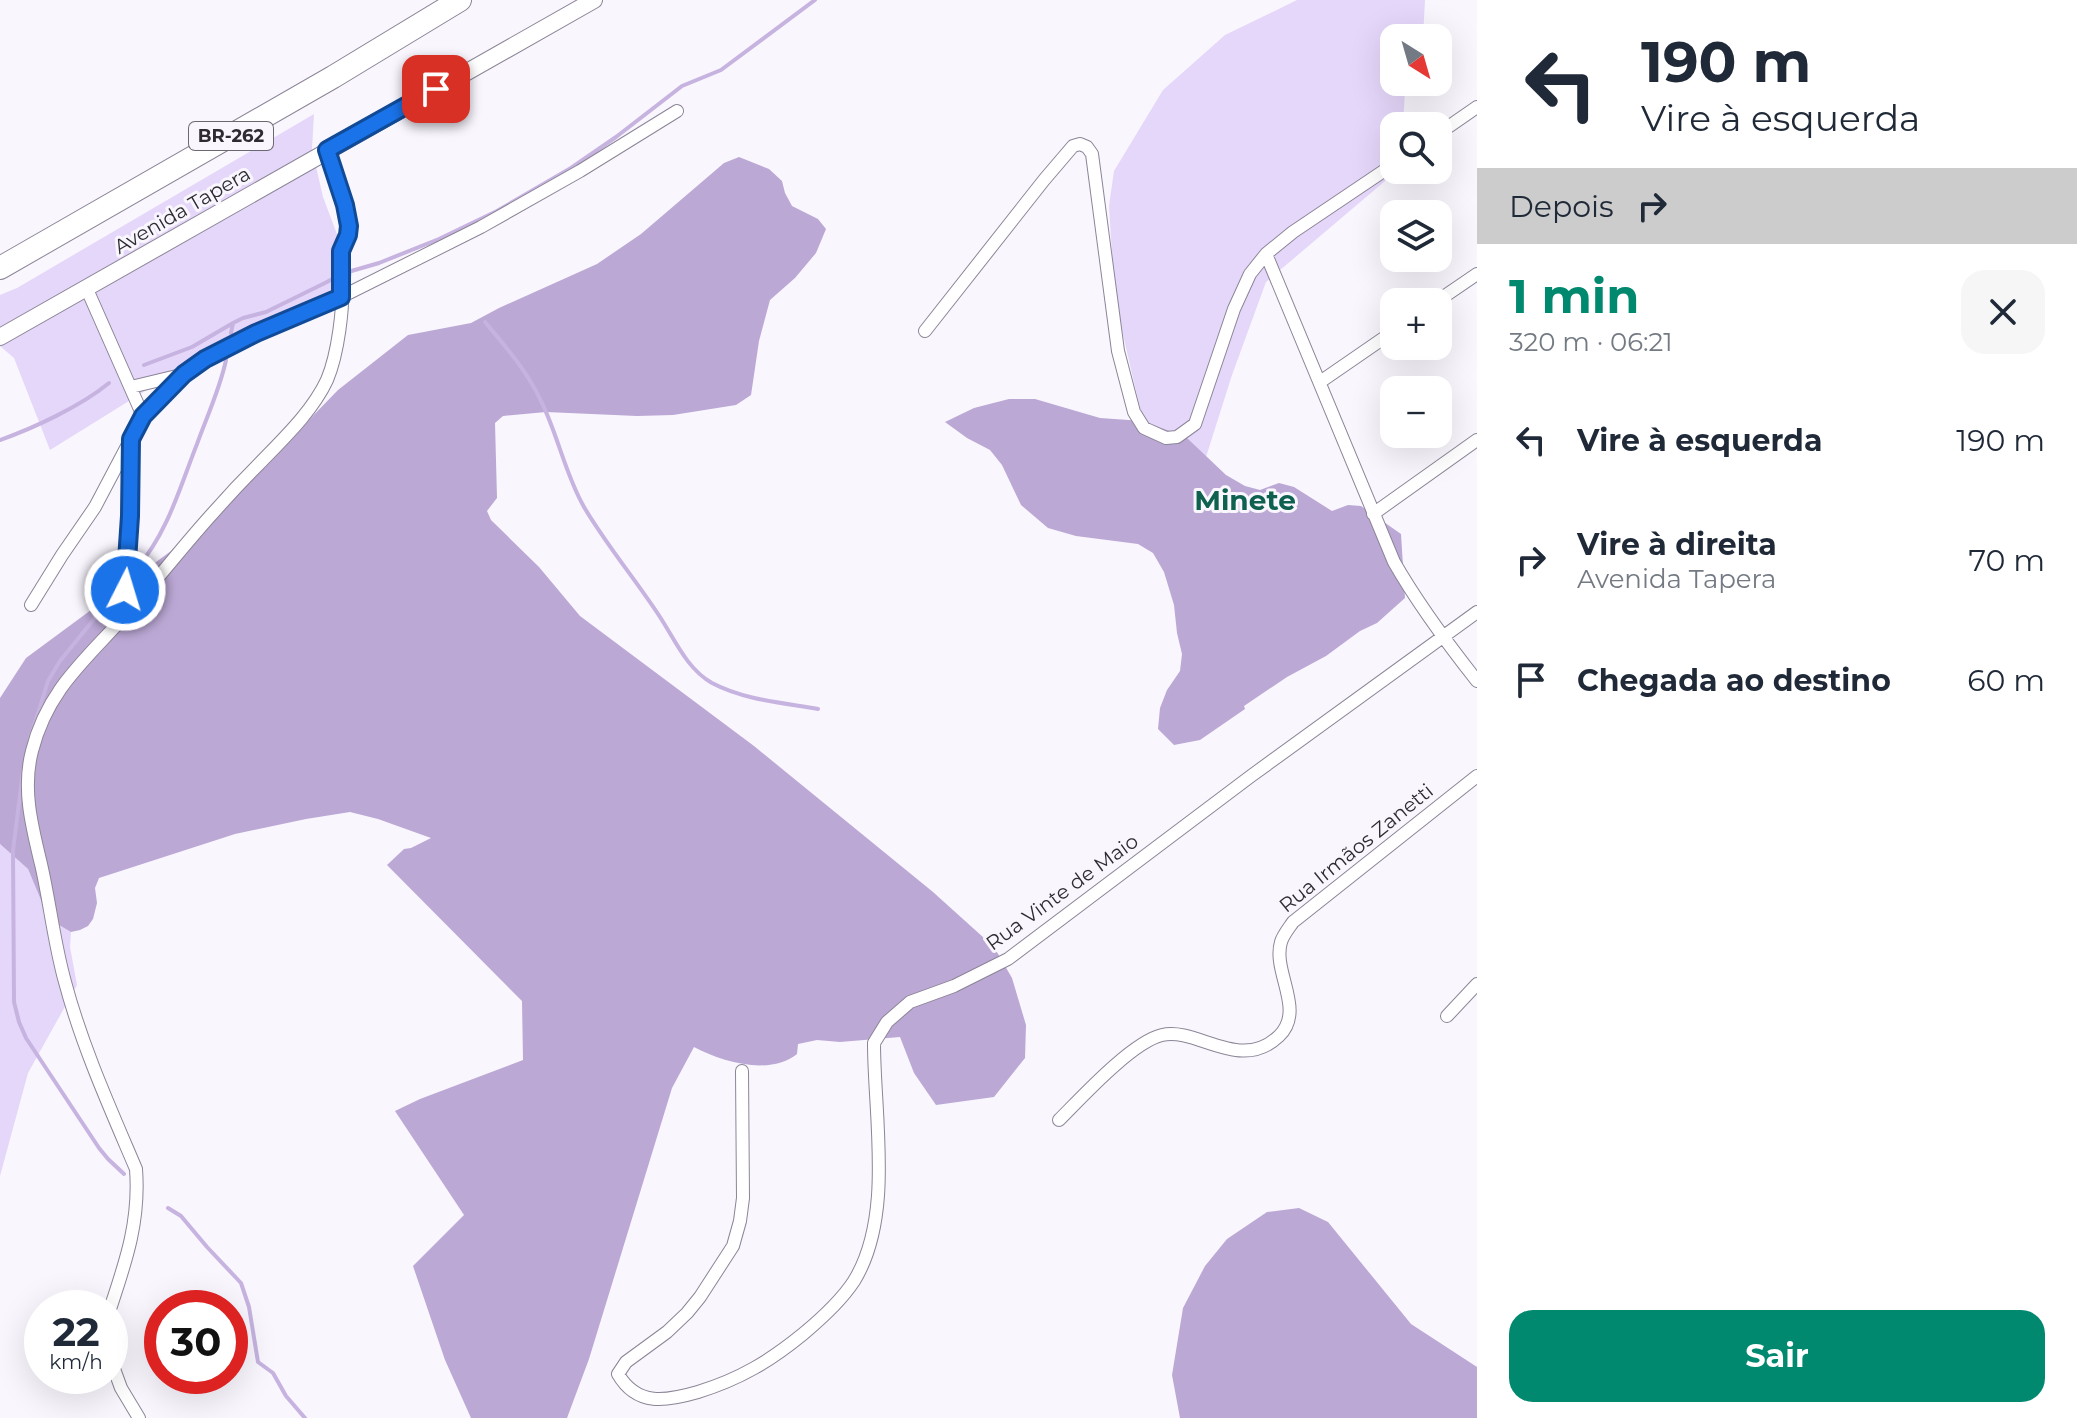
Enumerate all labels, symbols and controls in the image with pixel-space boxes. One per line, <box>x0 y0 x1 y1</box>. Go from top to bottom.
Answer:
north arrow <box>1380 24 1452 96</box>
map controls <box>1380 24 1452 448</box>
text: 190 m <box>1641 28 1811 96</box>
icon: left <box>1509 32 1613 136</box>
pin <box>402 55 470 123</box>
icon: arrive <box>414 67 458 111</box>
text: Vire à esquerda <box>1641 96 1920 140</box>
button: search <box>1380 112 1452 184</box>
road number: BR-262 <box>189 122 273 150</box>
street label: Avenida Tapera <box>110 161 254 259</box>
icon: right <box>1630 184 1674 228</box>
text: Depois <box>1509 188 1614 225</box>
button: layers <box>1380 200 1452 272</box>
text: 1 min <box>1509 267 1639 325</box>
button: close <box>1961 270 2045 354</box>
button: + <box>1380 288 1452 360</box>
text: 320 m · 06:21 <box>1509 326 1673 358</box>
button: − <box>1380 376 1452 448</box>
icon: left <box>1509 418 1553 462</box>
text: Vire à esquerda <box>1577 422 1822 459</box>
text: 190 m <box>1956 422 2045 459</box>
district label: Minete <box>1194 483 1296 517</box>
text: Vire à direita <box>1577 526 1777 563</box>
icon: right <box>1509 538 1553 582</box>
text: 70 m <box>1968 542 2045 579</box>
position arrow <box>83 548 167 632</box>
text: Avenida Tapera <box>1577 563 1776 595</box>
icon: arrive <box>1509 658 1553 702</box>
text: Chegada ao destino <box>1577 662 1891 699</box>
text: 60 m <box>1967 662 2045 699</box>
street label: Rua Irmãos Zanetti <box>1274 779 1438 917</box>
street label: Rua Vinte de Maio <box>981 829 1143 955</box>
speed limit sign: 30 <box>144 1290 248 1394</box>
text: 22 <box>52 1307 100 1356</box>
button: Sair <box>1509 1310 2045 1402</box>
text: km/h <box>49 1350 103 1374</box>

